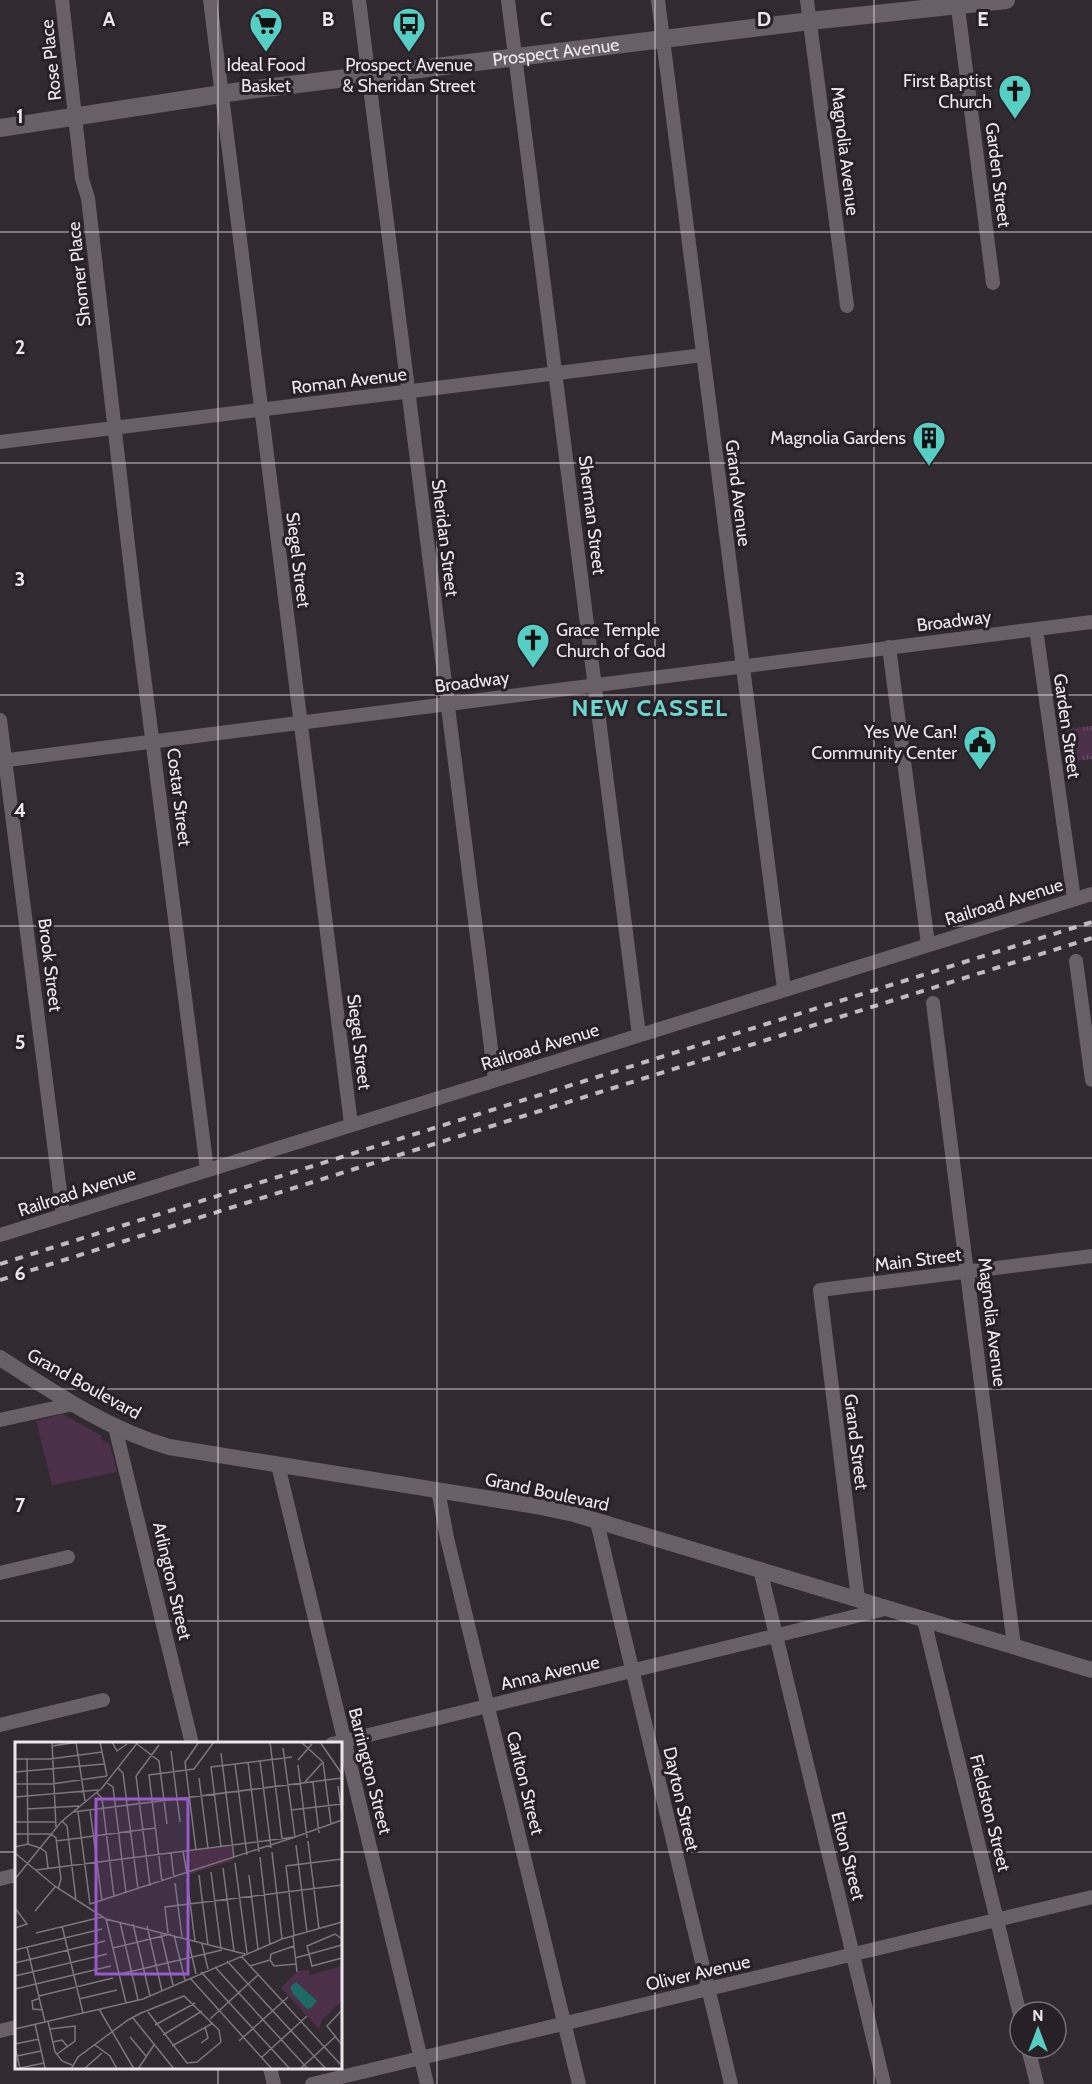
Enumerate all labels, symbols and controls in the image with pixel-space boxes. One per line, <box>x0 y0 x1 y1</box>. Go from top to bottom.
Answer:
supermarket icon: Ideal Food Basket <box>248 6 284 53</box>
bus stop icon: Prospect Avenue & Sheridan Street <box>391 6 427 53</box>
text: A <box>103 7 116 31</box>
text: B <box>322 7 334 31</box>
text: C <box>540 7 552 31</box>
text: D <box>757 7 771 31</box>
text: E <box>977 7 989 31</box>
street label: Rose Place <box>36 18 66 102</box>
street label: Prospect Avenue <box>491 34 621 71</box>
place label: Ideal Food Basket <box>227 54 305 97</box>
place label: Prospect Avenue & Sheridan Street <box>343 54 475 97</box>
place label: First Baptist Church <box>903 70 992 113</box>
church icon: First Baptist Church <box>997 73 1033 120</box>
street label: Magnolia Avenue <box>826 85 864 217</box>
text: 1 <box>16 104 24 128</box>
street label: Garden Street <box>981 121 1015 229</box>
street label: Shomer Place <box>63 221 95 327</box>
text: 2 <box>15 335 25 359</box>
street label: Roman Avenue <box>290 363 408 399</box>
building icon: Magnolia Gardens <box>911 420 947 467</box>
place label: Magnolia Gardens <box>770 427 906 449</box>
street label: Grand Avenue <box>721 438 755 548</box>
street label: Sherman Street <box>574 454 610 576</box>
street label: Sheridan Street <box>427 478 463 598</box>
street label: Siegel Street <box>281 511 315 609</box>
text: 3 <box>15 567 25 591</box>
street label: Broadway <box>915 606 993 636</box>
place label: Grace Temple Church of God <box>556 619 665 662</box>
church icon: Grace Temple Church of God <box>515 622 551 669</box>
street label: Broadway <box>433 667 511 697</box>
street label: Garden Street <box>1049 672 1085 780</box>
district label: NEW CASSEL <box>571 693 729 722</box>
place label: Yes We Can! Community Center <box>811 721 957 764</box>
public building icon: Yes We Can! Community Center <box>962 724 998 771</box>
street label: Costar Street <box>162 747 196 847</box>
text: 4 <box>14 798 26 822</box>
street label: Railroad Avenue <box>942 874 1066 930</box>
street label: Brook Street <box>33 917 67 1013</box>
street label: Siegel Street <box>342 993 376 1091</box>
street label: Railroad Avenue <box>478 1019 602 1075</box>
text: 5 <box>15 1030 25 1054</box>
street label: Railroad Avenue <box>15 1163 139 1221</box>
street label: Main Street <box>873 1244 963 1276</box>
street label: Magnolia Avenue <box>973 1256 1011 1388</box>
text: 6 <box>14 1261 26 1285</box>
street label: Grand Boulevard <box>23 1344 145 1424</box>
street label: Grand Street <box>839 1393 873 1491</box>
street label: Grand Boulevard <box>483 1468 611 1516</box>
text: 7 <box>15 1493 26 1517</box>
street label: Arlington Street <box>148 1520 196 1642</box>
street label: Anna Avenue <box>498 1651 602 1695</box>
street label: Barrington Street <box>344 1705 396 1837</box>
street label: Carlton Street <box>502 1729 548 1837</box>
inset map <box>15 1742 342 2069</box>
street label: Dayton Street <box>658 1745 704 1853</box>
street label: Fieldston Street <box>965 1752 1015 1874</box>
street label: Elton Street <box>826 1809 870 1903</box>
street label: Oliver Avenue <box>644 1950 752 1996</box>
north arrow <box>1008 2000 1068 2060</box>
text: N <box>1032 2006 1044 2025</box>

